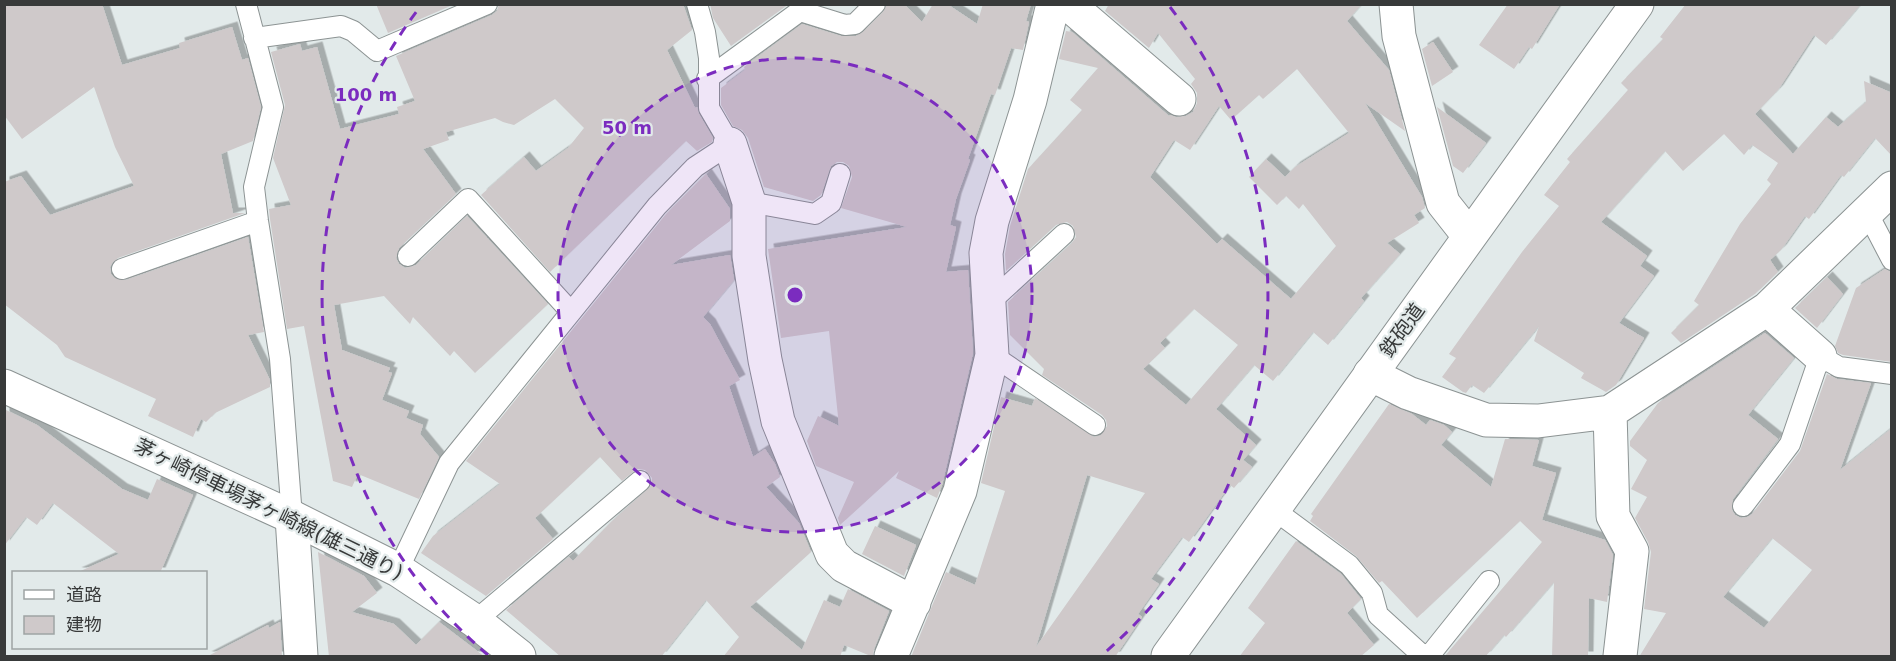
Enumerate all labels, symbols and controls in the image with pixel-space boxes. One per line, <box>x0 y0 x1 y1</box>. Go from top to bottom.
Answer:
text: 100 m <box>335 84 397 105</box>
text: 50 m <box>602 117 652 138</box>
centre of rings <box>785 285 805 305</box>
street label: 鉄砲道 <box>1375 299 1429 361</box>
street label: 茅ヶ崎停車場茅ヶ崎線(雄三通り) <box>131 433 407 585</box>
legend <box>12 571 207 649</box>
text: 道路 <box>66 584 102 605</box>
text: 建物 <box>66 614 102 635</box>

